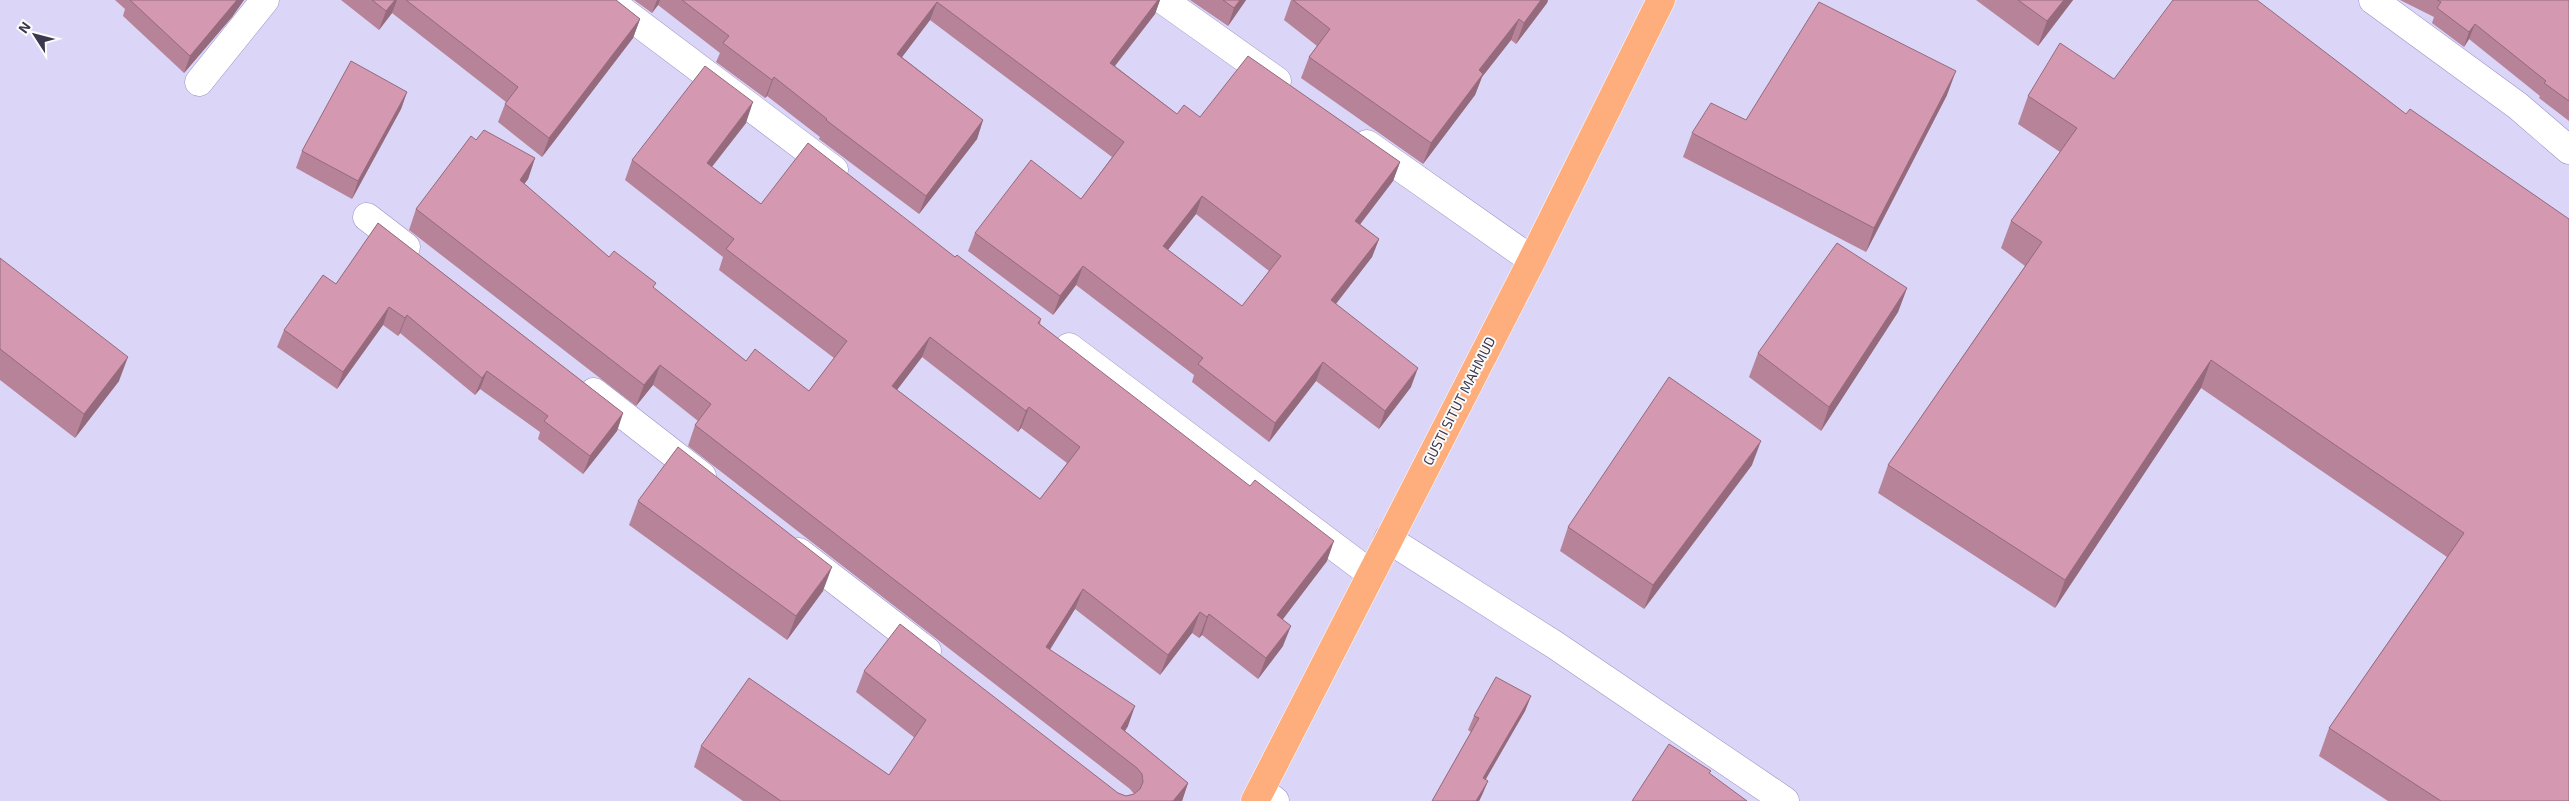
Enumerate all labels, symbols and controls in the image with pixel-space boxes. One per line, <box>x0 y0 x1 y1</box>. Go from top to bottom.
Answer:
north arrow <box>10 10 60 60</box>
text: N <box>14 18 34 36</box>
street label: GUSTI SITUT MAHMUD <box>1419 334 1498 468</box>

